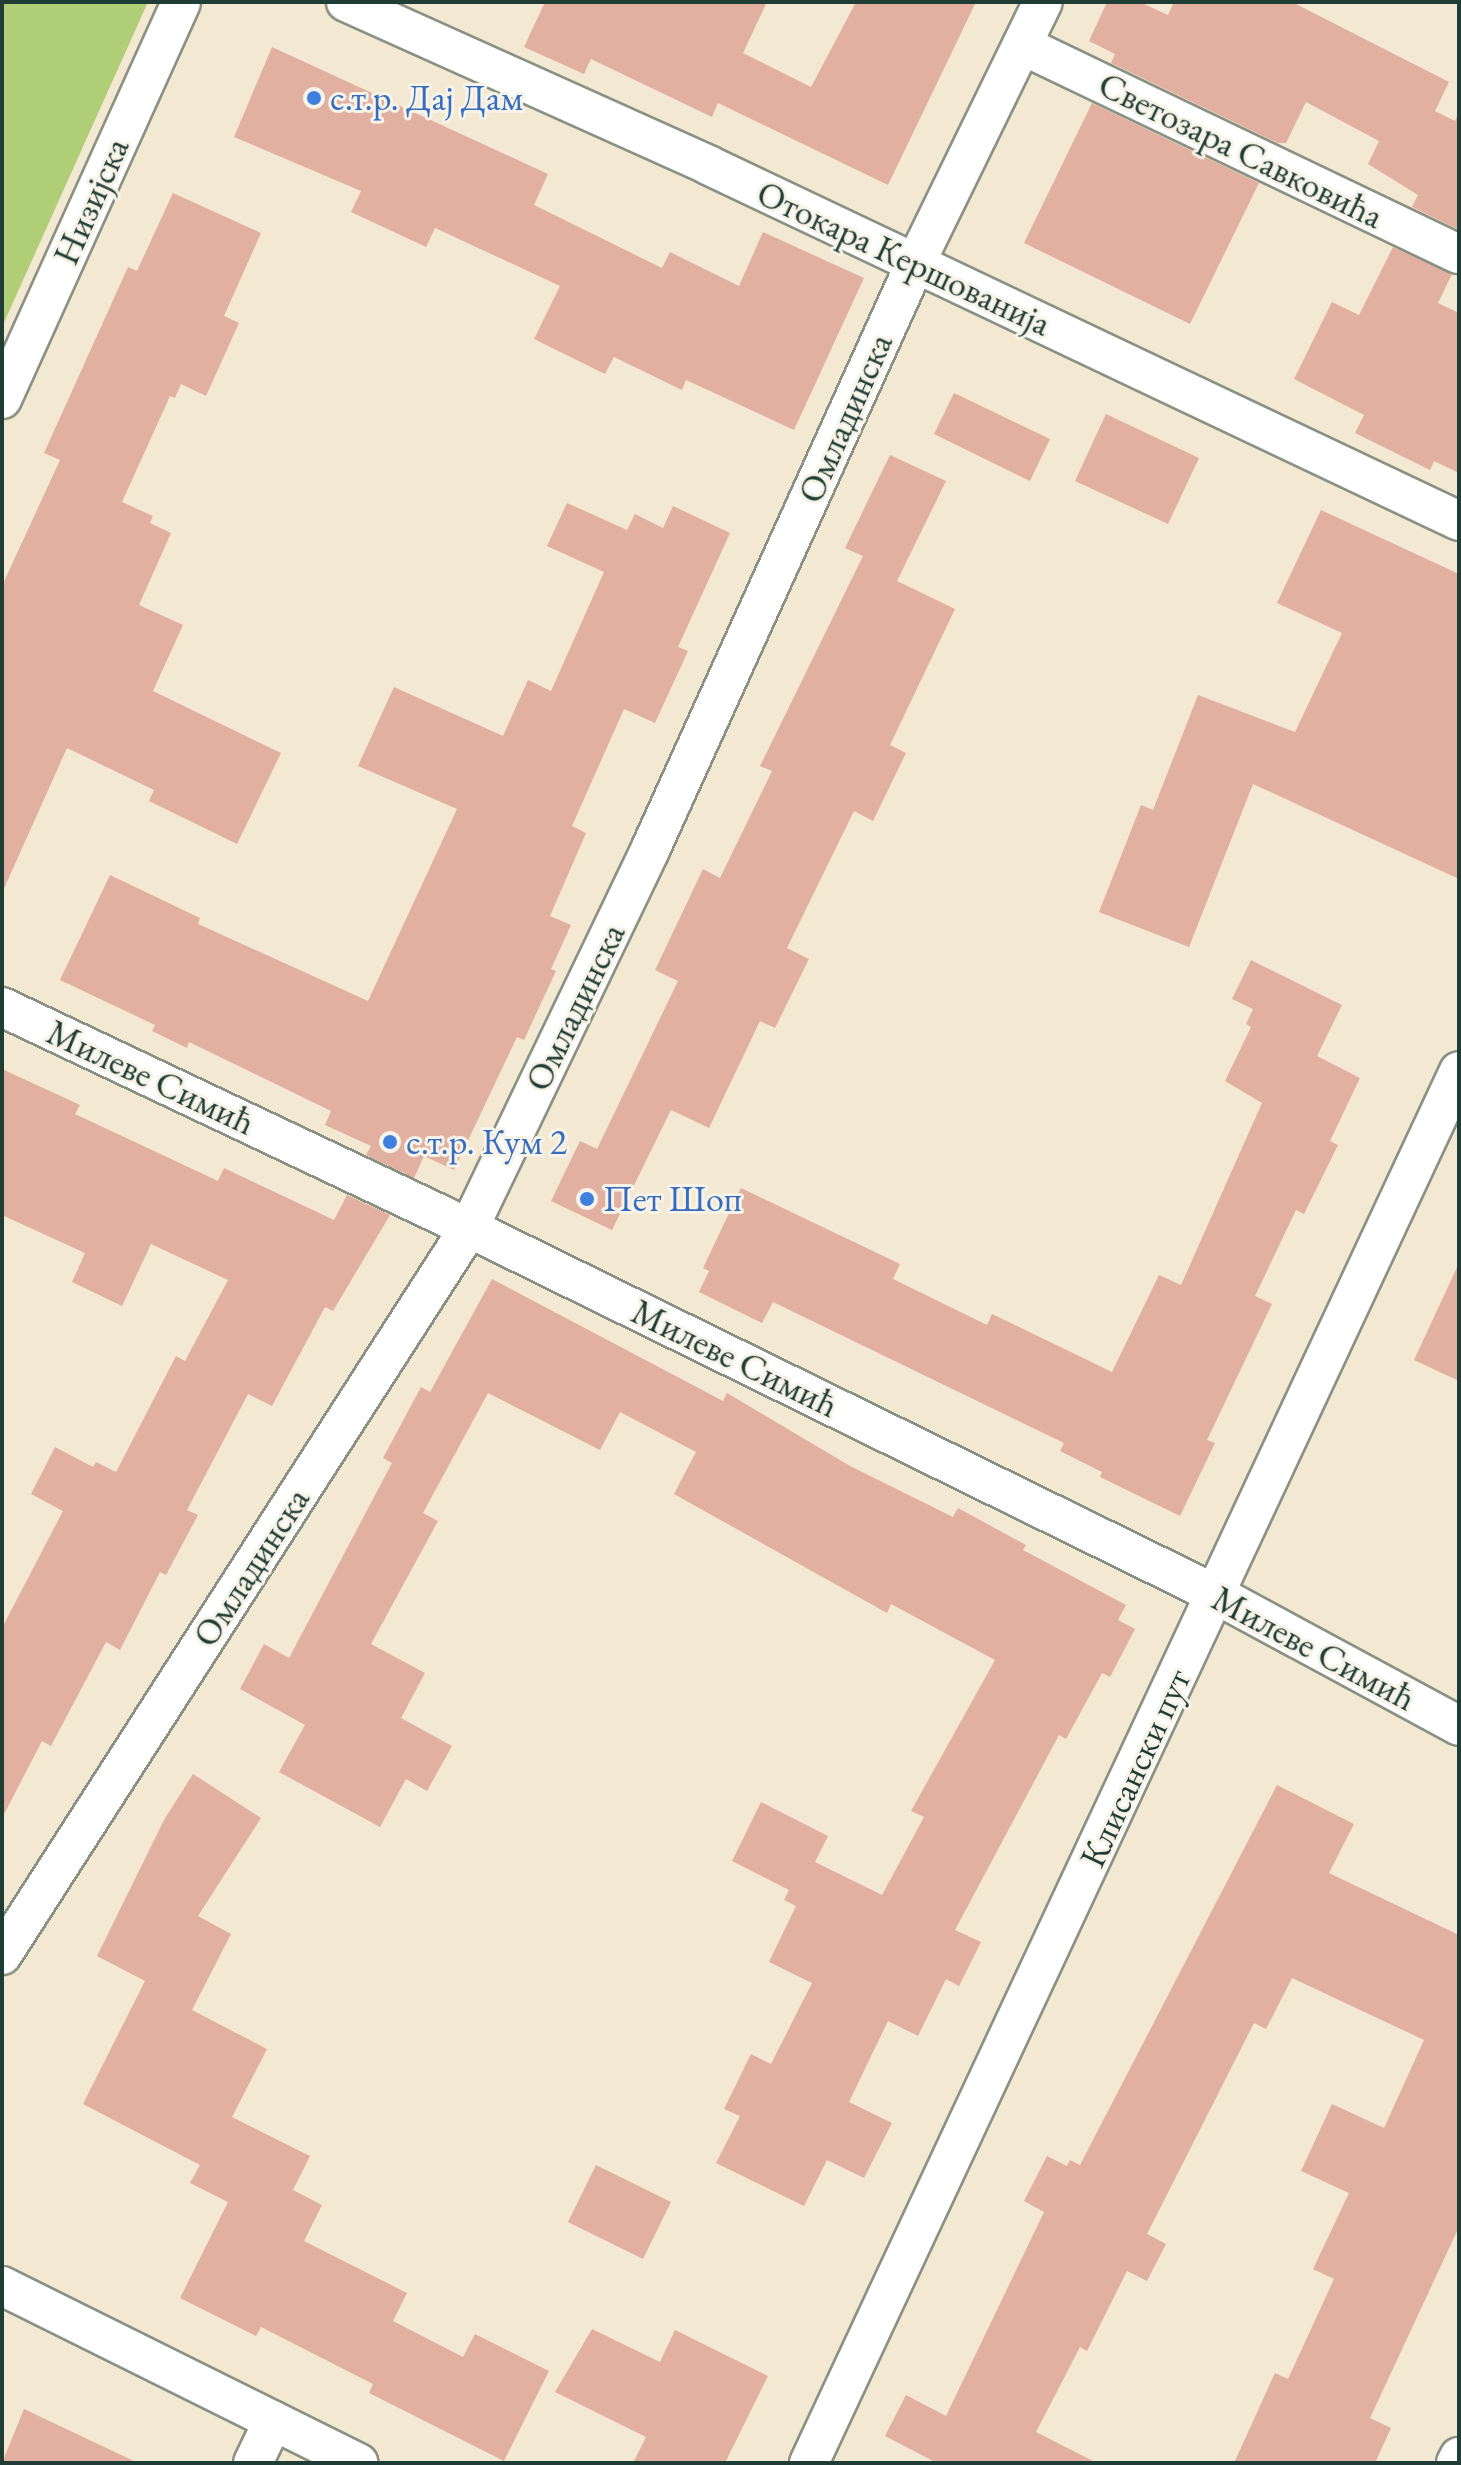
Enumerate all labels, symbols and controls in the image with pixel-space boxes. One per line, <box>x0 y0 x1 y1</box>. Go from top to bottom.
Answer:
street label: Светозара Савковића <box>1092 62 1390 238</box>
place label: с.т.р. Дај Дам <box>330 76 523 120</box>
marker: с.т.р. Дај Дам <box>305 89 323 107</box>
street label: Низијска <box>44 131 138 271</box>
street label: Отокара Кершованија <box>750 171 1058 345</box>
street label: Омладинска <box>788 327 902 509</box>
street label: Омладинска <box>516 916 634 1098</box>
street label: Милеве Симић <box>40 1010 262 1144</box>
place label: с.т.р. Кум 2 <box>406 1120 567 1164</box>
marker: с.т.р. Кум 2 <box>381 1133 399 1151</box>
place label: Пет Шоп <box>603 1177 742 1221</box>
marker: Пет Шоп <box>578 1190 596 1208</box>
street label: Милеве Симић <box>625 1289 845 1427</box>
street label: Омладинска <box>184 1479 318 1655</box>
street label: Милеве Симић <box>1205 1576 1423 1720</box>
street label: Клисански пут <box>1070 1662 1200 1874</box>

